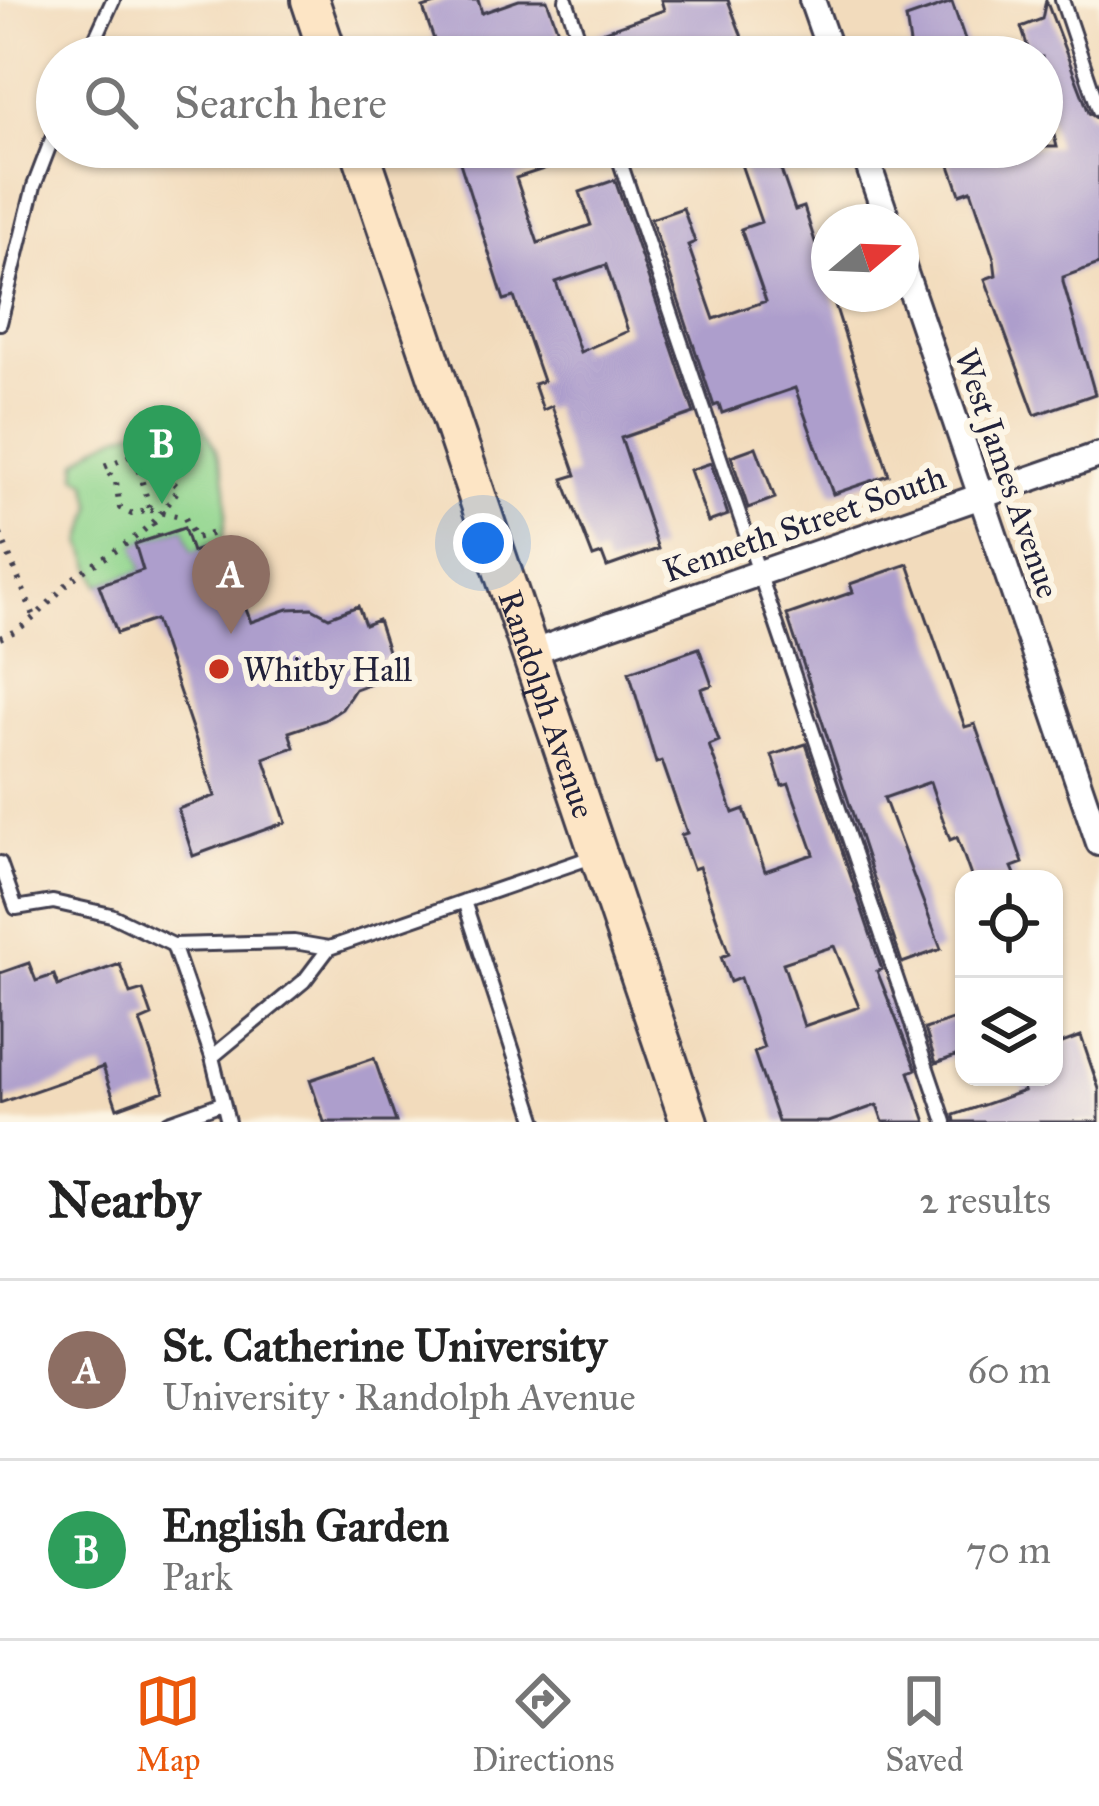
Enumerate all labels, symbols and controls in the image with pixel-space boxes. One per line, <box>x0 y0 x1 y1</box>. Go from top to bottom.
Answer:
search box <box>36 36 1063 168</box>
icon: search <box>78 69 144 135</box>
text: Search here <box>174 75 387 130</box>
north arrow <box>811 204 919 312</box>
street label: West James Avenue <box>945 344 1068 603</box>
pin: B <box>123 405 201 504</box>
street label: Kenneth Street South <box>658 457 951 591</box>
your location <box>453 513 513 573</box>
pin: A <box>192 535 270 634</box>
street label: Randolph Avenue <box>489 585 604 824</box>
place label: Whitby Hall <box>243 650 412 690</box>
marker: Whitby Hall <box>206 656 232 682</box>
map controls <box>955 870 1063 1086</box>
button: locate <box>955 870 1063 978</box>
button: layers <box>955 978 1063 1086</box>
text: Nearby <box>48 1169 200 1231</box>
text: 2 results <box>919 1176 1051 1224</box>
text: St. Catherine University <box>162 1318 607 1373</box>
text: A <box>74 1346 100 1394</box>
text: 60 m <box>967 1346 1051 1394</box>
text: University · Randolph Avenue <box>162 1373 636 1421</box>
text: English Garden <box>162 1498 449 1553</box>
text: B <box>74 1526 100 1574</box>
text: 70 m <box>966 1526 1051 1574</box>
text: Park <box>162 1553 233 1601</box>
tab: Map <box>135 1668 201 1780</box>
tab: Directions <box>472 1668 614 1780</box>
tab: Saved <box>885 1668 964 1780</box>

